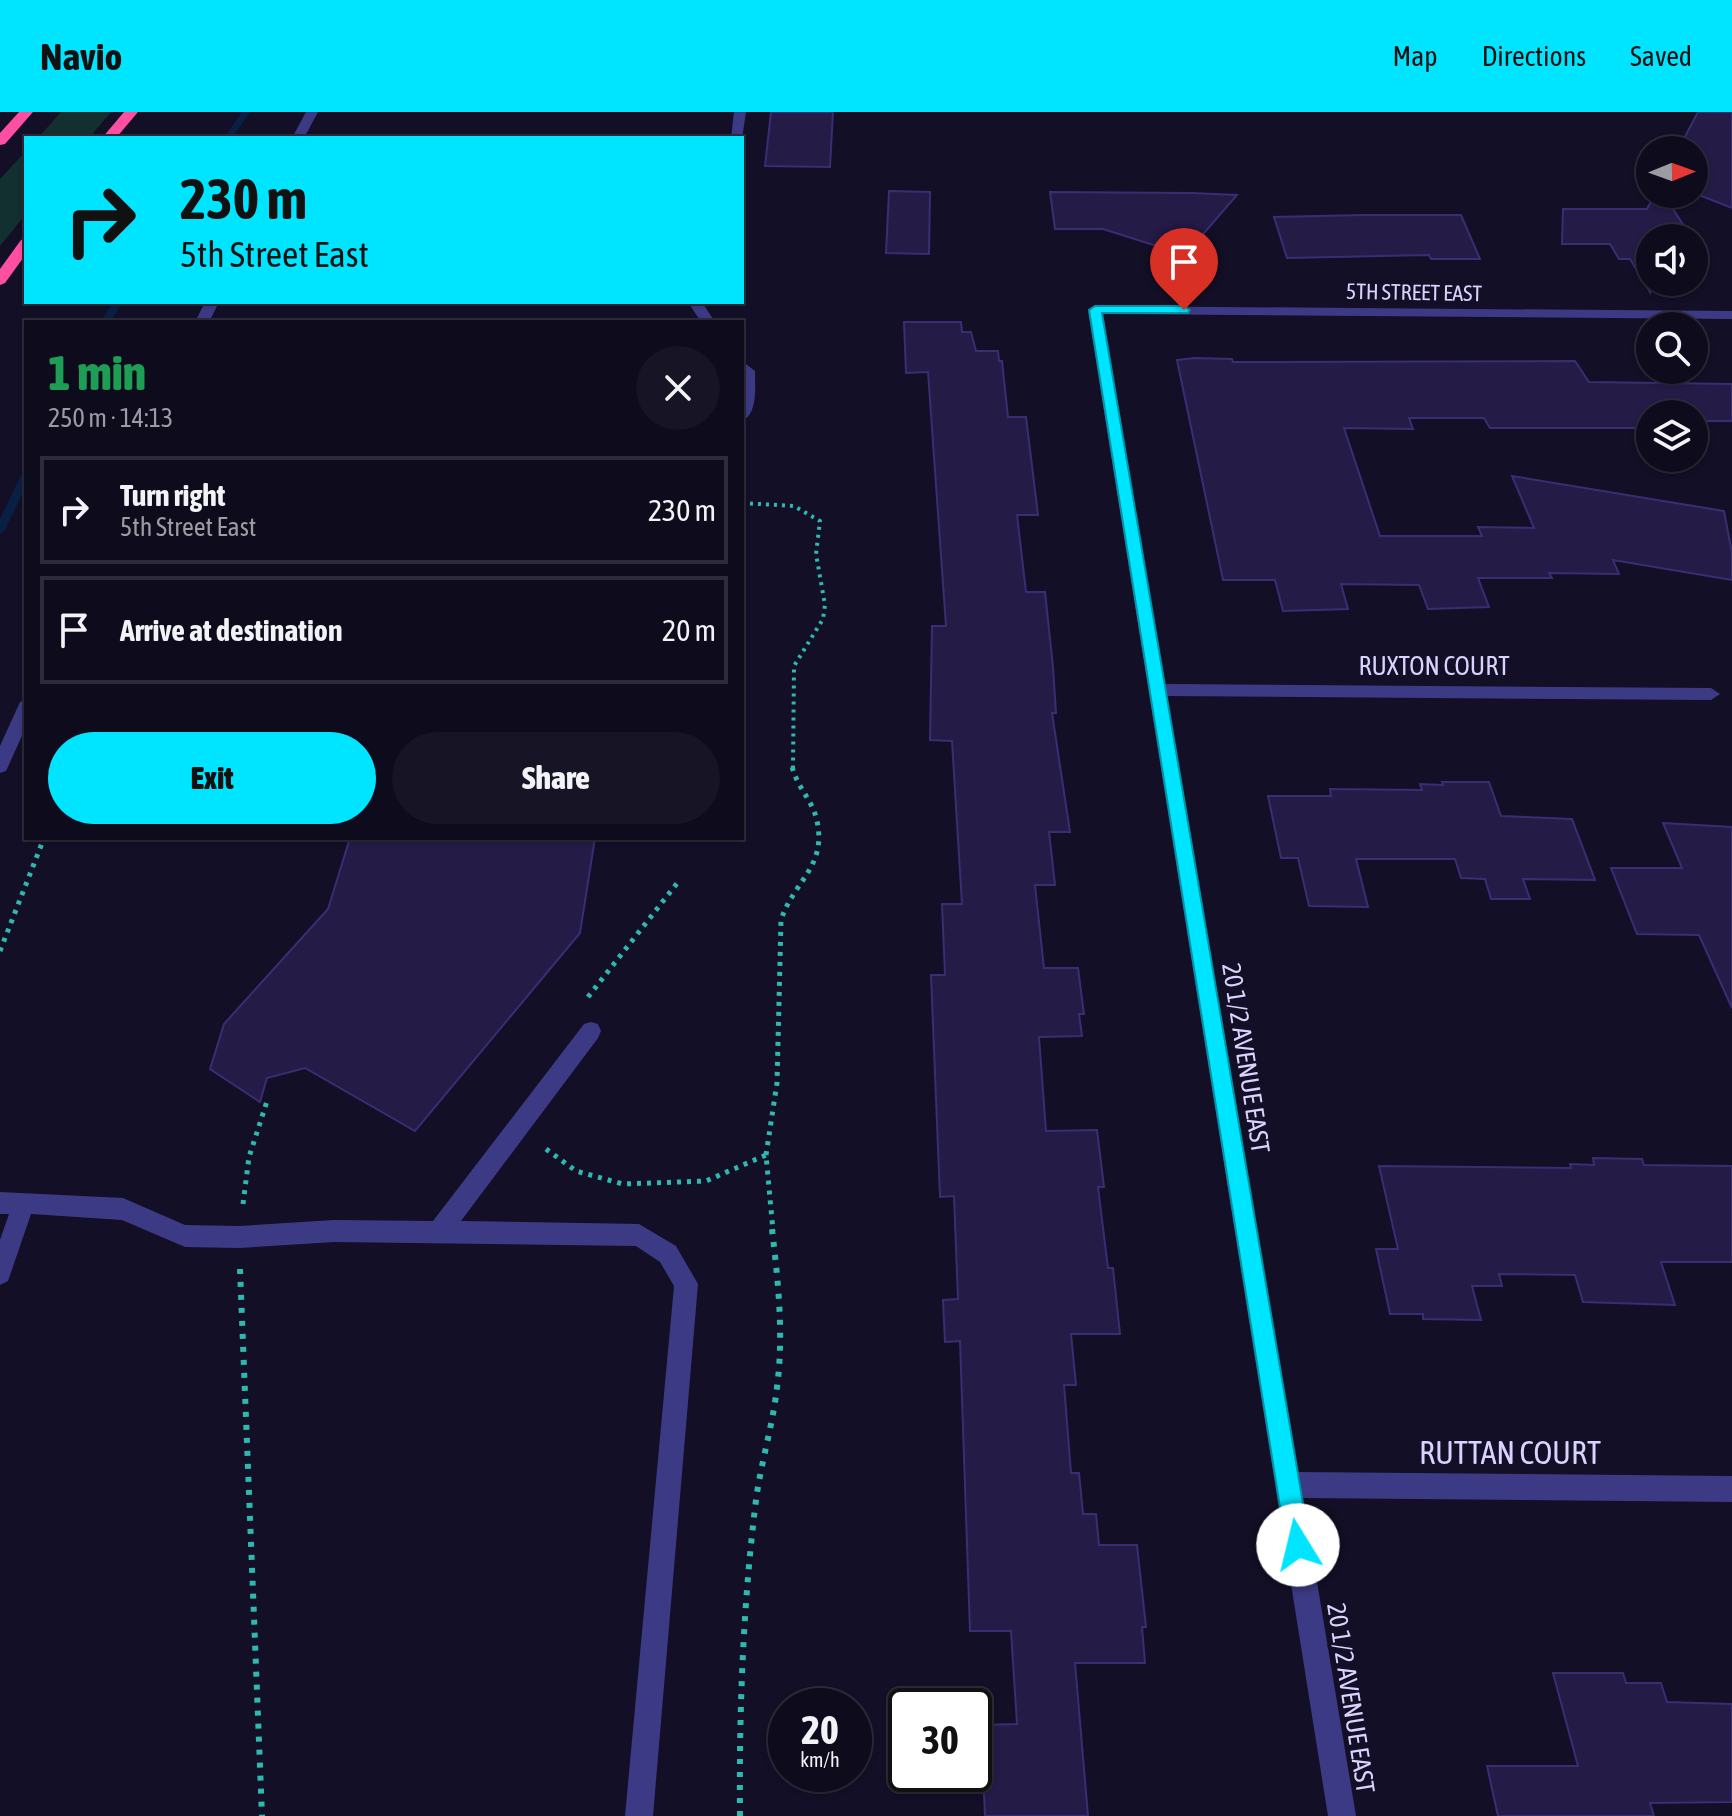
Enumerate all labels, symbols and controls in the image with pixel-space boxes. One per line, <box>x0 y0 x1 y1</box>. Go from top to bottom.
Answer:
text: Navio <box>40 35 122 78</box>
text: Map <box>1393 40 1438 72</box>
text: Directions <box>1482 40 1586 72</box>
text: Saved <box>1630 40 1692 72</box>
north arrow <box>1636 136 1708 208</box>
map controls <box>1636 136 1708 472</box>
text: 230 m <box>180 167 307 231</box>
icon: right <box>48 168 152 272</box>
button: sound <box>1636 224 1708 296</box>
pin <box>1150 228 1218 310</box>
text: 5th Street East <box>180 233 369 275</box>
icon: arrive <box>1162 240 1206 284</box>
street label: 5TH STREET EAST <box>1346 278 1483 306</box>
button: search <box>1636 312 1708 384</box>
text: 1 min <box>48 345 146 400</box>
button: close <box>636 346 720 430</box>
button: layers <box>1636 400 1708 472</box>
text: 250 m · 14:13 <box>48 403 173 433</box>
text: Turn right <box>120 478 226 512</box>
icon: right <box>52 488 96 532</box>
text: 230 m <box>648 493 716 527</box>
text: 5th Street East <box>120 512 256 542</box>
icon: arrive <box>52 608 96 652</box>
text: Arrive at destination <box>120 613 342 647</box>
text: 20 m <box>662 613 716 647</box>
street label: RUXTON COURT <box>1358 651 1510 681</box>
button: Exit <box>48 732 376 824</box>
button: Share <box>392 732 720 824</box>
street label: 20 1/2 AVENUE EAST <box>1216 961 1276 1156</box>
street label: RUTTAN COURT <box>1419 1434 1601 1471</box>
position arrow <box>1256 1503 1340 1587</box>
street label: 20 1/2 AVENUE EAST <box>1321 1601 1381 1796</box>
speed limit sign: 30 <box>888 1688 992 1792</box>
text: 20 <box>801 1707 839 1752</box>
text: km/h <box>800 1748 840 1771</box>

